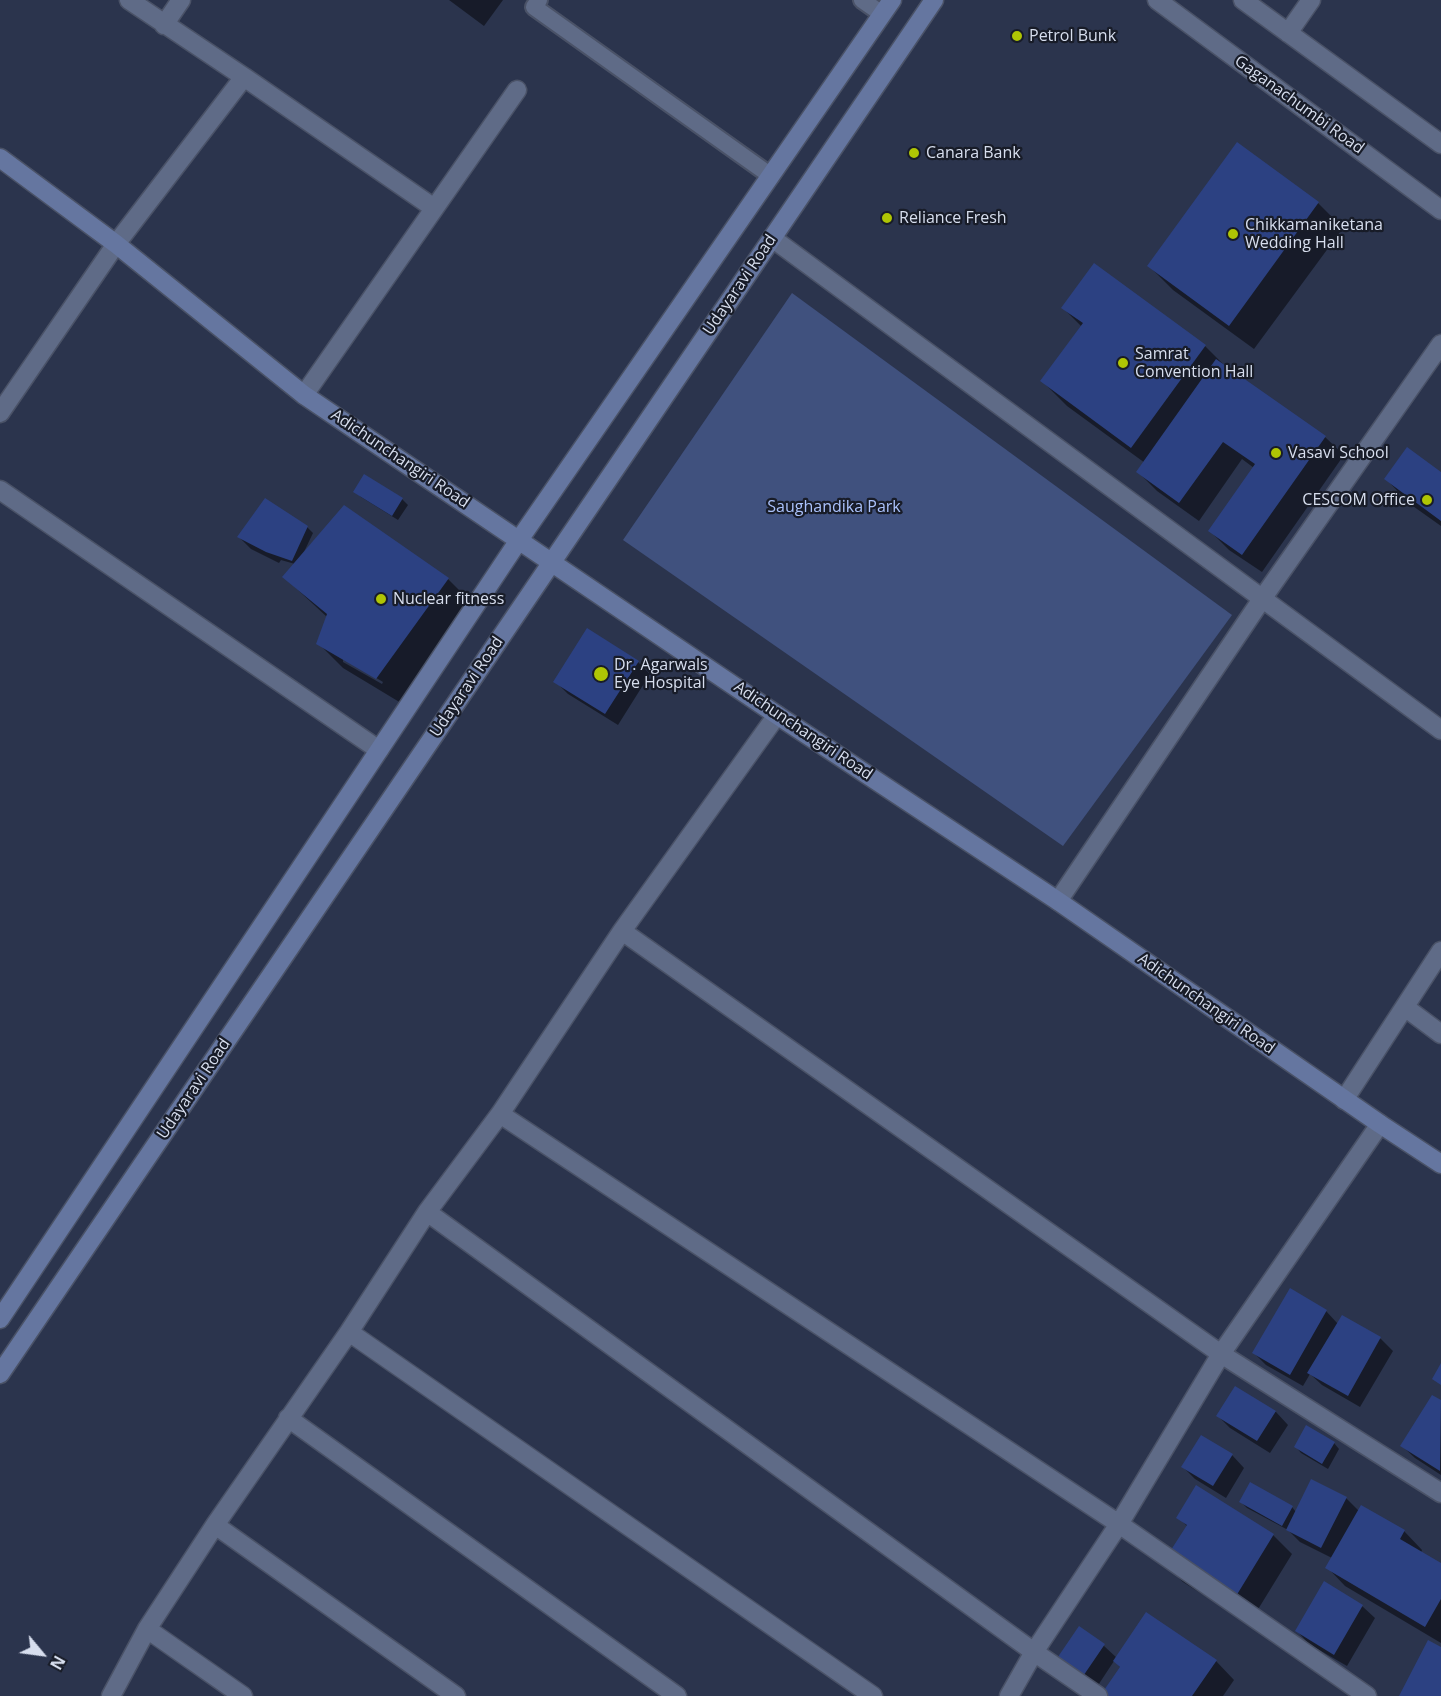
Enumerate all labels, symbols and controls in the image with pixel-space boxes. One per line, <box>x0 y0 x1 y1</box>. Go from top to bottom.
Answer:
place label: Petrol Bunk <box>1029 26 1116 46</box>
marker: Petrol Bunk <box>1010 29 1024 43</box>
street label: Gaganachumbi Road <box>1231 52 1367 158</box>
place label: Canara Bank <box>926 143 1021 163</box>
marker: Canara Bank <box>907 146 921 160</box>
place label: Reliance Fresh <box>899 208 1007 228</box>
marker: Reliance Fresh <box>880 211 894 225</box>
place label: Chikkamaniketana Wedding Hall <box>1245 215 1383 253</box>
marker: Chikkamaniketana Wedding Hall <box>1226 227 1240 241</box>
street label: Udayaravi Road <box>699 231 781 339</box>
place label: Samrat Convention Hall <box>1135 344 1253 382</box>
marker: Samrat Convention Hall <box>1116 356 1130 370</box>
street label: Adichunchangiri Road <box>327 406 473 512</box>
place label: Vasavi School <box>1288 443 1389 463</box>
marker: Vasavi School <box>1269 446 1283 460</box>
place label: CESCOM Office <box>1302 490 1415 510</box>
marker: CESCOM Office <box>1420 493 1434 507</box>
park label: Saughandika Park <box>767 497 901 517</box>
place label: Nuclear fitness <box>393 589 504 609</box>
marker: Nuclear fitness <box>374 592 388 606</box>
street label: Udayaravi Road <box>426 633 508 741</box>
place label: Dr. Agarwals Eye Hospital <box>614 655 708 693</box>
marker: Dr. Agarwals Eye Hospital <box>592 665 610 683</box>
street label: Adichunchangiri Road <box>730 678 876 784</box>
street label: Adichunchangiri Road <box>1134 949 1278 1059</box>
street label: Udayaravi Road <box>153 1035 235 1143</box>
north arrow <box>12 1624 72 1684</box>
text: N <box>45 1652 71 1674</box>

